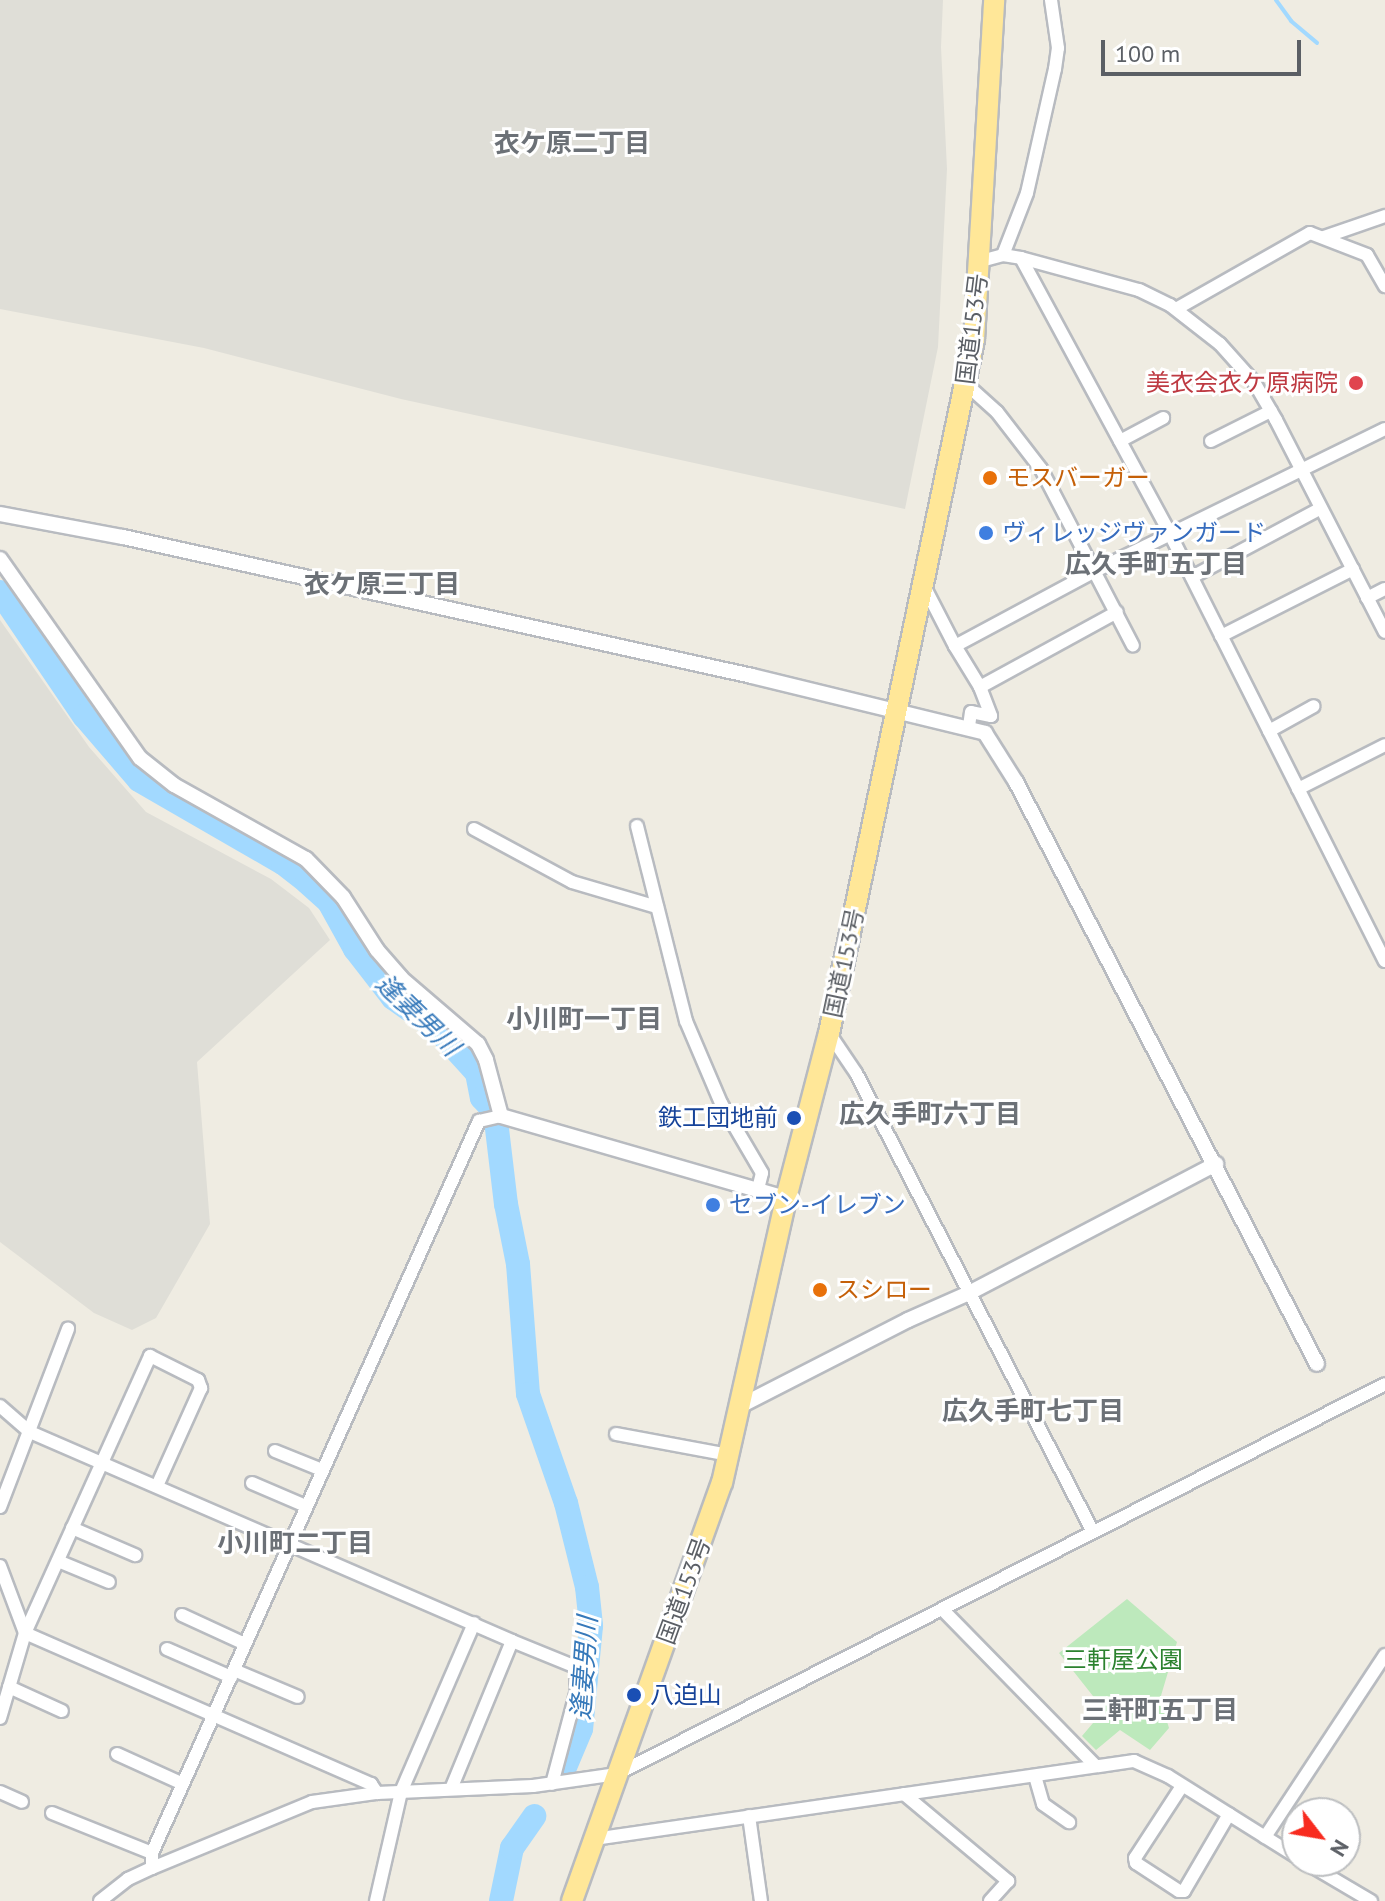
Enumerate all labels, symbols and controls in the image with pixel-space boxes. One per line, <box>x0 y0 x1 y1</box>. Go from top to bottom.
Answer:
scale bar <box>1105 24 1305 74</box>
text: 100 m <box>1115 38 1180 69</box>
district label: 衣ケ原二丁目 <box>494 127 650 159</box>
street label: 国道153号 <box>951 272 993 386</box>
place label: 美衣会衣ケ原病院 <box>1146 369 1338 397</box>
marker: 美衣会衣ケ原病院 <box>1345 372 1367 394</box>
place label: モスバーガー <box>1006 464 1150 492</box>
marker: モスバーガー <box>981 469 999 487</box>
place label: ヴィレッジヴァンガード <box>1002 519 1266 547</box>
marker: ヴィレッジヴァンガード <box>977 524 995 542</box>
district label: 広久手町五丁目 <box>1065 548 1247 580</box>
district label: 衣ケ原三丁目 <box>304 568 460 600</box>
street label: 国道153号 <box>818 906 870 1020</box>
water label: 逢妻男川 <box>370 968 466 1062</box>
district label: 小川町一丁目 <box>506 1003 662 1035</box>
district label: 広久手町六丁目 <box>839 1098 1021 1130</box>
place label: 鉄工団地前 <box>658 1104 778 1132</box>
marker: 鉄工団地前 <box>785 1109 803 1127</box>
place label: セブン-イレブン <box>729 1191 906 1219</box>
marker: セブン-イレブン <box>704 1196 722 1214</box>
place label: スシロー <box>836 1276 932 1304</box>
marker: スシロー <box>811 1281 829 1299</box>
district label: 広久手町七丁目 <box>942 1395 1124 1427</box>
district label: 小川町二丁目 <box>217 1527 373 1559</box>
street label: 国道153号 <box>651 1534 717 1648</box>
water label: 逢妻男川 <box>565 1615 603 1721</box>
park label: 三軒屋公園 <box>1063 1646 1183 1674</box>
place label: 八迫山 <box>650 1681 722 1709</box>
marker: 八迫山 <box>625 1686 643 1704</box>
district label: 三軒町五丁目 <box>1082 1694 1238 1726</box>
north arrow <box>1281 1797 1361 1877</box>
text: N <box>1324 1835 1356 1862</box>

